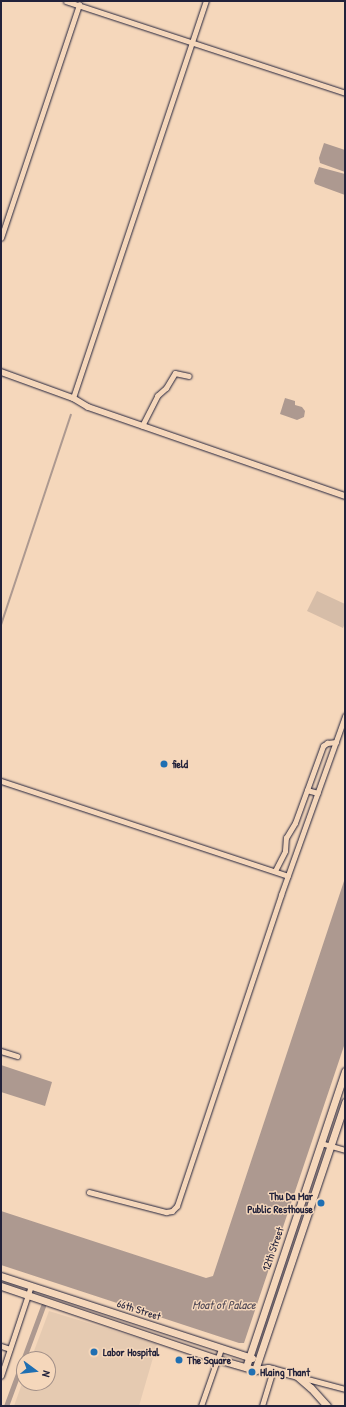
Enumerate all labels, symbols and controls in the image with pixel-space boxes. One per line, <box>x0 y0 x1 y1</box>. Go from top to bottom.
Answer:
place label: field <box>172 757 188 771</box>
marker: field <box>159 759 169 769</box>
place label: Thu Da Mar Public Resthouse <box>247 1190 313 1216</box>
marker: Thu Da Mar Public Resthouse <box>316 1198 326 1208</box>
street label: 12th Street <box>259 1225 287 1273</box>
street label: 66th Street <box>115 1297 163 1323</box>
water label: Moat of Palace <box>192 1298 256 1312</box>
place label: Labor Hospital <box>103 1345 159 1359</box>
marker: Labor Hospital <box>88 1346 100 1358</box>
north arrow <box>16 1351 56 1391</box>
place label: The Square <box>187 1353 231 1367</box>
marker: The Square <box>174 1355 184 1365</box>
place label: Hlaing Thant <box>260 1365 310 1379</box>
marker: Hlaing Thant <box>247 1367 257 1377</box>
text: N <box>39 1369 54 1378</box>

